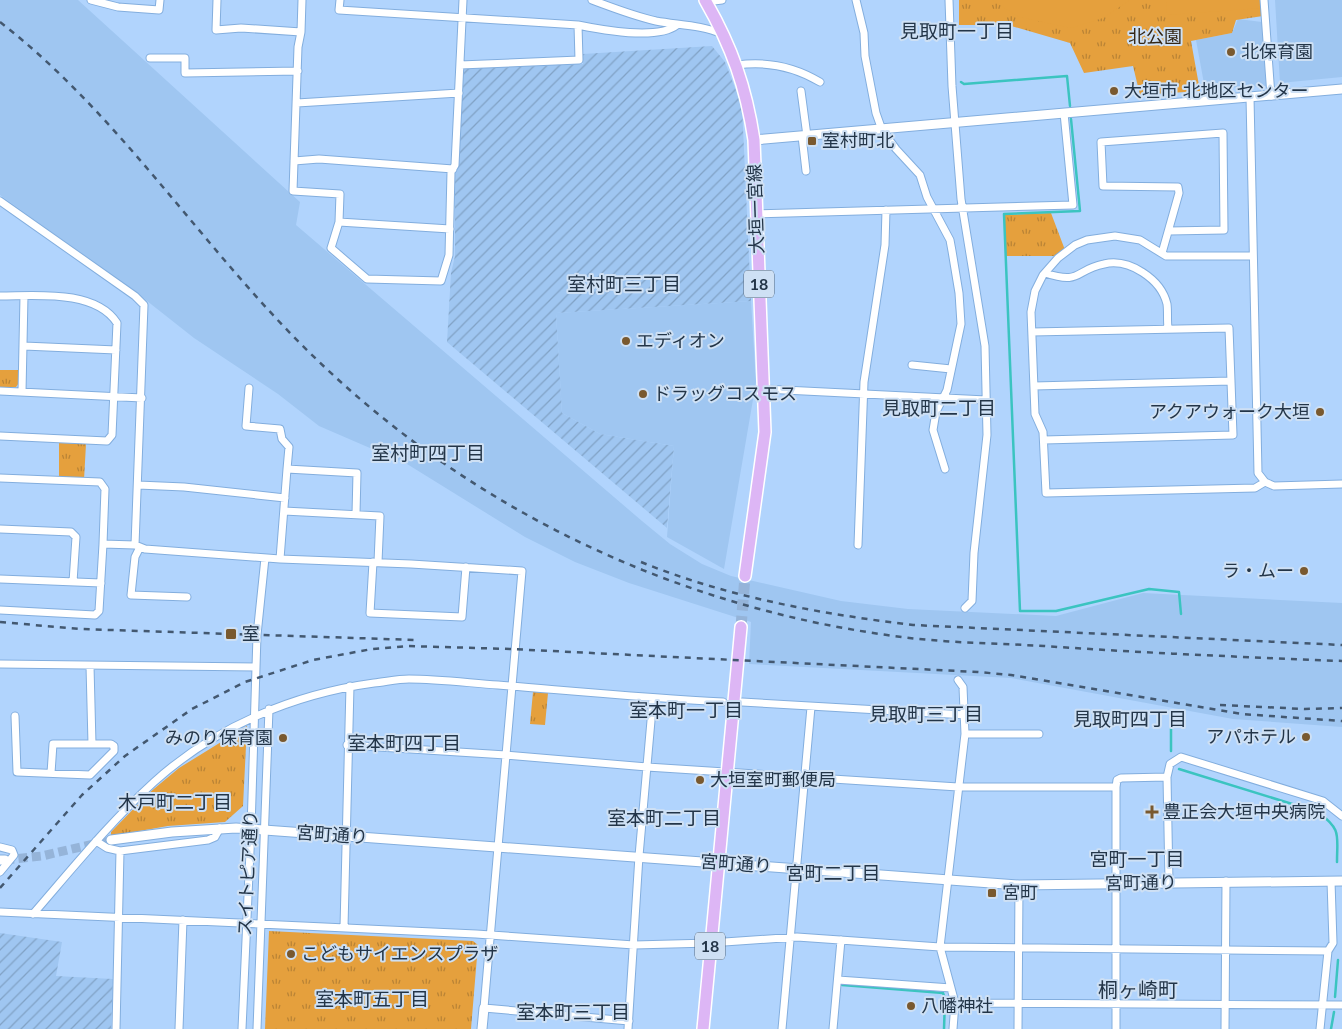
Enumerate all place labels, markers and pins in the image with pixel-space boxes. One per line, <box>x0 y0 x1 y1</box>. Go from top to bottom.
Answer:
place label: 北保育園 <box>1241 40 1313 62</box>
marker: 北保育園 <box>1225 46 1237 58</box>
place label: 大垣市 北地区センター <box>1124 79 1309 101</box>
marker: 大垣市 北地区センター <box>1108 85 1120 97</box>
place label: 室村町北 <box>822 129 894 151</box>
marker: 室村町北 <box>806 135 818 147</box>
place label: エディオン <box>636 329 725 351</box>
marker: エディオン <box>620 335 632 347</box>
place label: ドラッグコスモス <box>653 382 797 404</box>
marker: ドラッグコスモス <box>637 388 649 400</box>
place label: アクアウォーク大垣 <box>1149 400 1310 422</box>
marker: アクアウォーク大垣 <box>1314 406 1326 418</box>
place label: ラ・ムー <box>1222 559 1294 581</box>
marker: ラ・ムー <box>1298 565 1310 577</box>
place label: 室 <box>242 622 260 644</box>
marker: 室 <box>224 627 238 641</box>
place label: アパホテル <box>1206 725 1296 747</box>
place label: みのり保育園 <box>165 726 273 748</box>
marker: アパホテル <box>1300 731 1312 743</box>
marker: みのり保育園 <box>277 732 289 744</box>
place label: 大垣室町郵便局 <box>710 768 836 790</box>
marker: 大垣室町郵便局 <box>694 774 706 786</box>
place label: 豊正会大垣中央病院 <box>1163 800 1325 822</box>
marker: 豊正会大垣中央病院 <box>1145 805 1159 819</box>
place label: 宮町 <box>1002 881 1038 903</box>
marker: 宮町 <box>986 887 998 899</box>
place label: こどもサイエンスプラザ <box>301 942 498 964</box>
marker: こどもサイエンスプラザ <box>285 948 297 960</box>
place label: 八幡神社 <box>921 994 993 1016</box>
marker: 八幡神社 <box>905 1000 917 1012</box>

